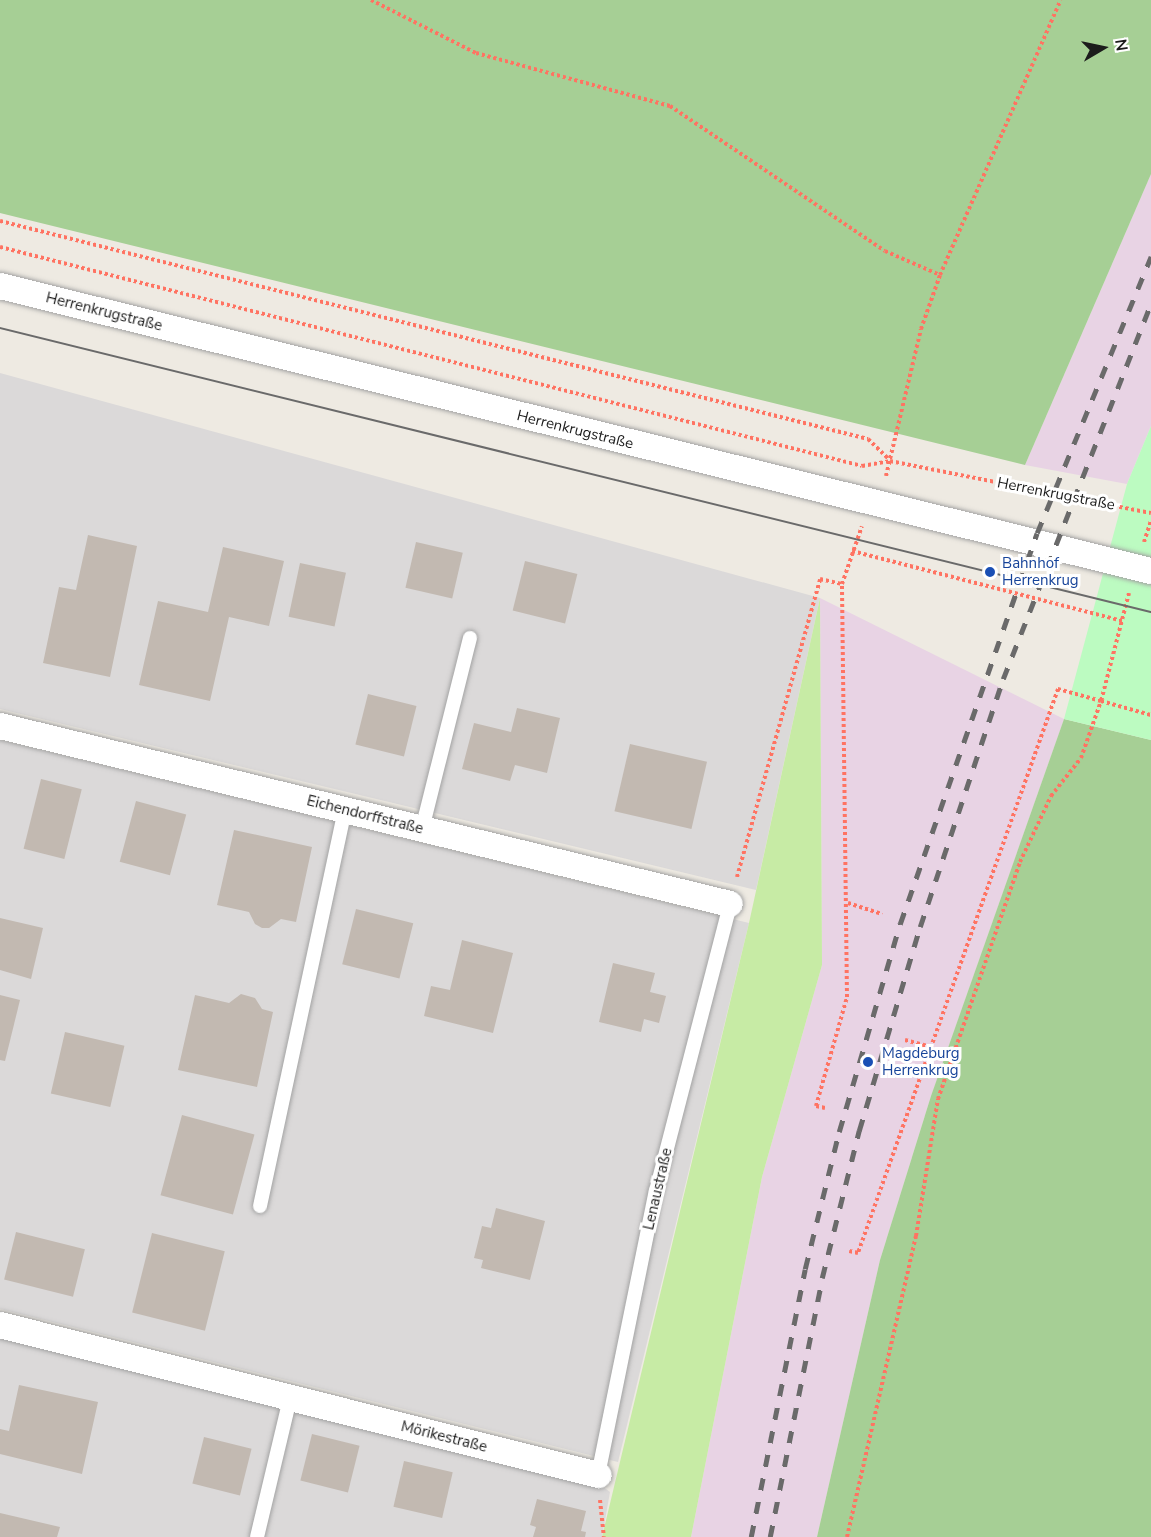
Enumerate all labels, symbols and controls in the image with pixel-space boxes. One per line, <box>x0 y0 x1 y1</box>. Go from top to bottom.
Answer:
north arrow <box>1073 18 1133 78</box>
text: N <box>1109 38 1133 53</box>
street label: Herrenkrugstraße <box>44 289 164 335</box>
street label: Herrenkrugstraße <box>515 407 635 453</box>
street label: Herrenkrugstraße <box>996 474 1116 514</box>
place label: Bahnhof Herrenkrug <box>1002 554 1079 589</box>
marker: Bahnhof Herrenkrug <box>983 565 997 579</box>
street label: Eichendorffstraße <box>305 792 425 838</box>
place label: Magdeburg Herrenkrug <box>882 1044 960 1079</box>
marker: Magdeburg Herrenkrug <box>859 1053 877 1071</box>
street label: Lenaustraße <box>640 1146 676 1232</box>
street label: Mörikestraße <box>399 1418 489 1456</box>

